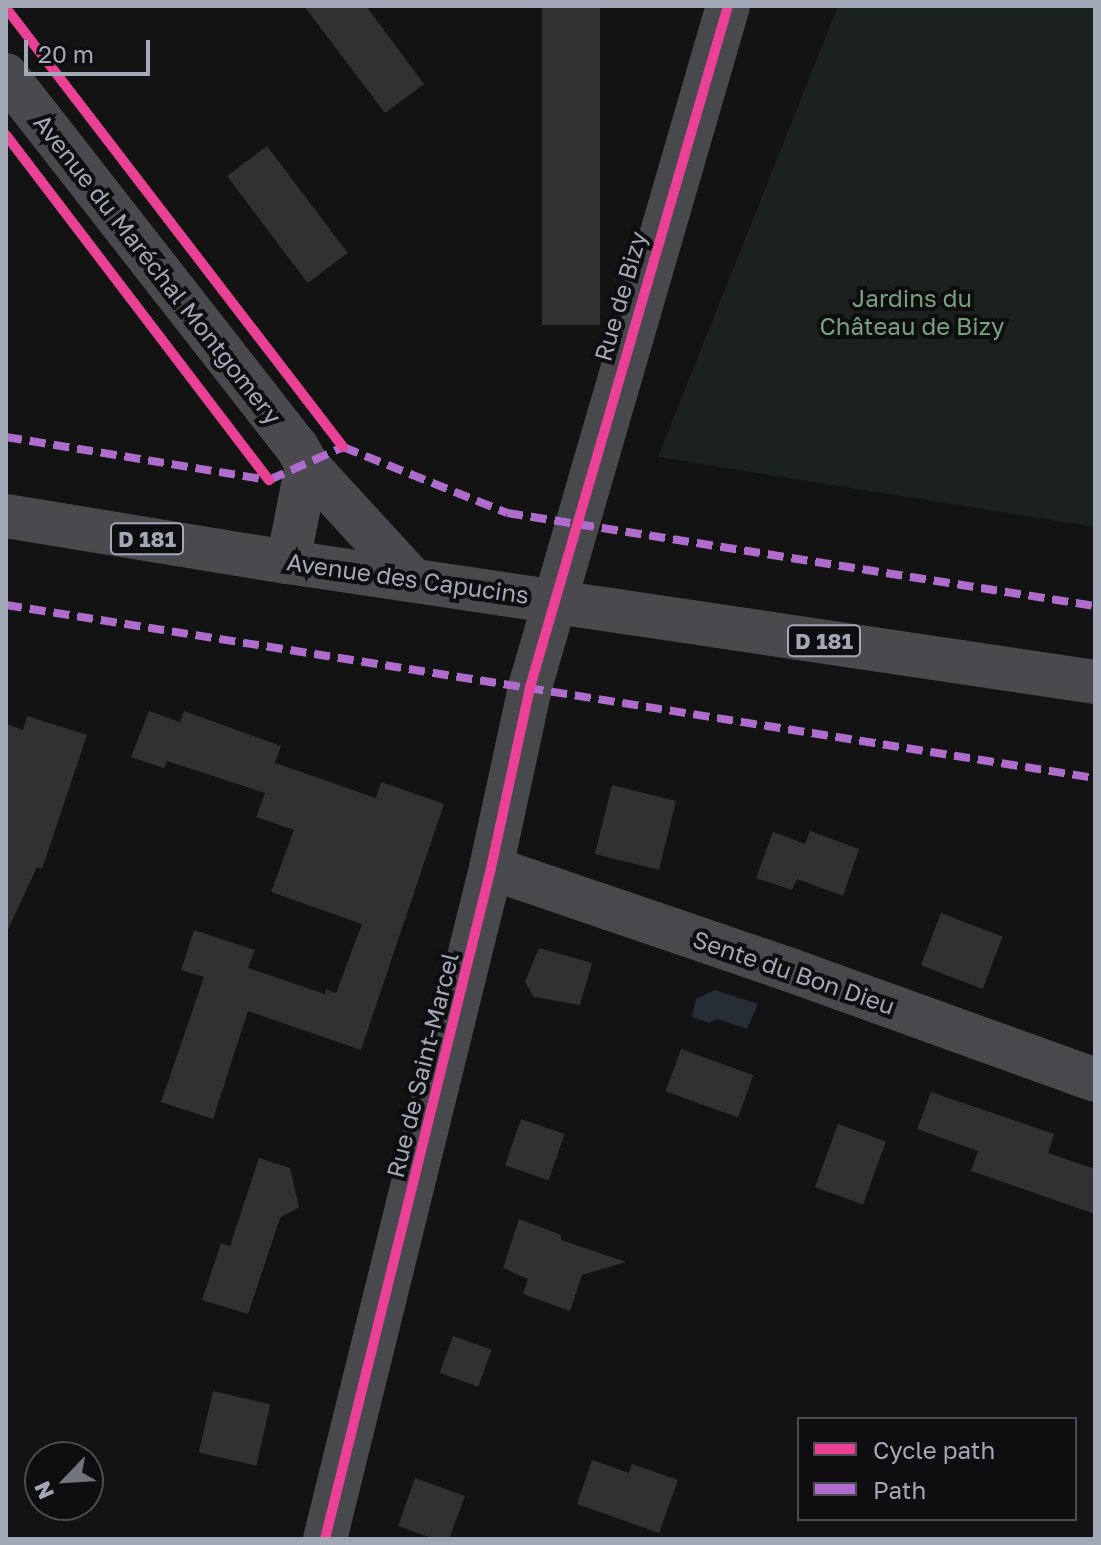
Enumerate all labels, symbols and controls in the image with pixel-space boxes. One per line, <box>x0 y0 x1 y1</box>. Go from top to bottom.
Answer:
scale bar <box>28 24 154 74</box>
text: 20 m <box>38 39 94 68</box>
street label: Avenue du Maréchal Montgomery <box>28 108 288 430</box>
street label: Rue de Bizy <box>588 228 652 364</box>
park label: Jardins du Château de Bizy <box>819 284 1005 340</box>
road number: D 181 <box>109 521 185 557</box>
street label: Avenue des Capucins <box>285 547 531 609</box>
road number: D 181 <box>786 623 862 659</box>
street label: Sente du Bon Dieu <box>689 924 899 1020</box>
street label: Rue de Saint-Marcel <box>380 949 464 1181</box>
legend <box>797 1417 1077 1521</box>
text: Cycle path <box>873 1435 995 1464</box>
north arrow <box>24 1441 104 1521</box>
text: Path <box>873 1475 926 1504</box>
text: N <box>28 1477 59 1504</box>

